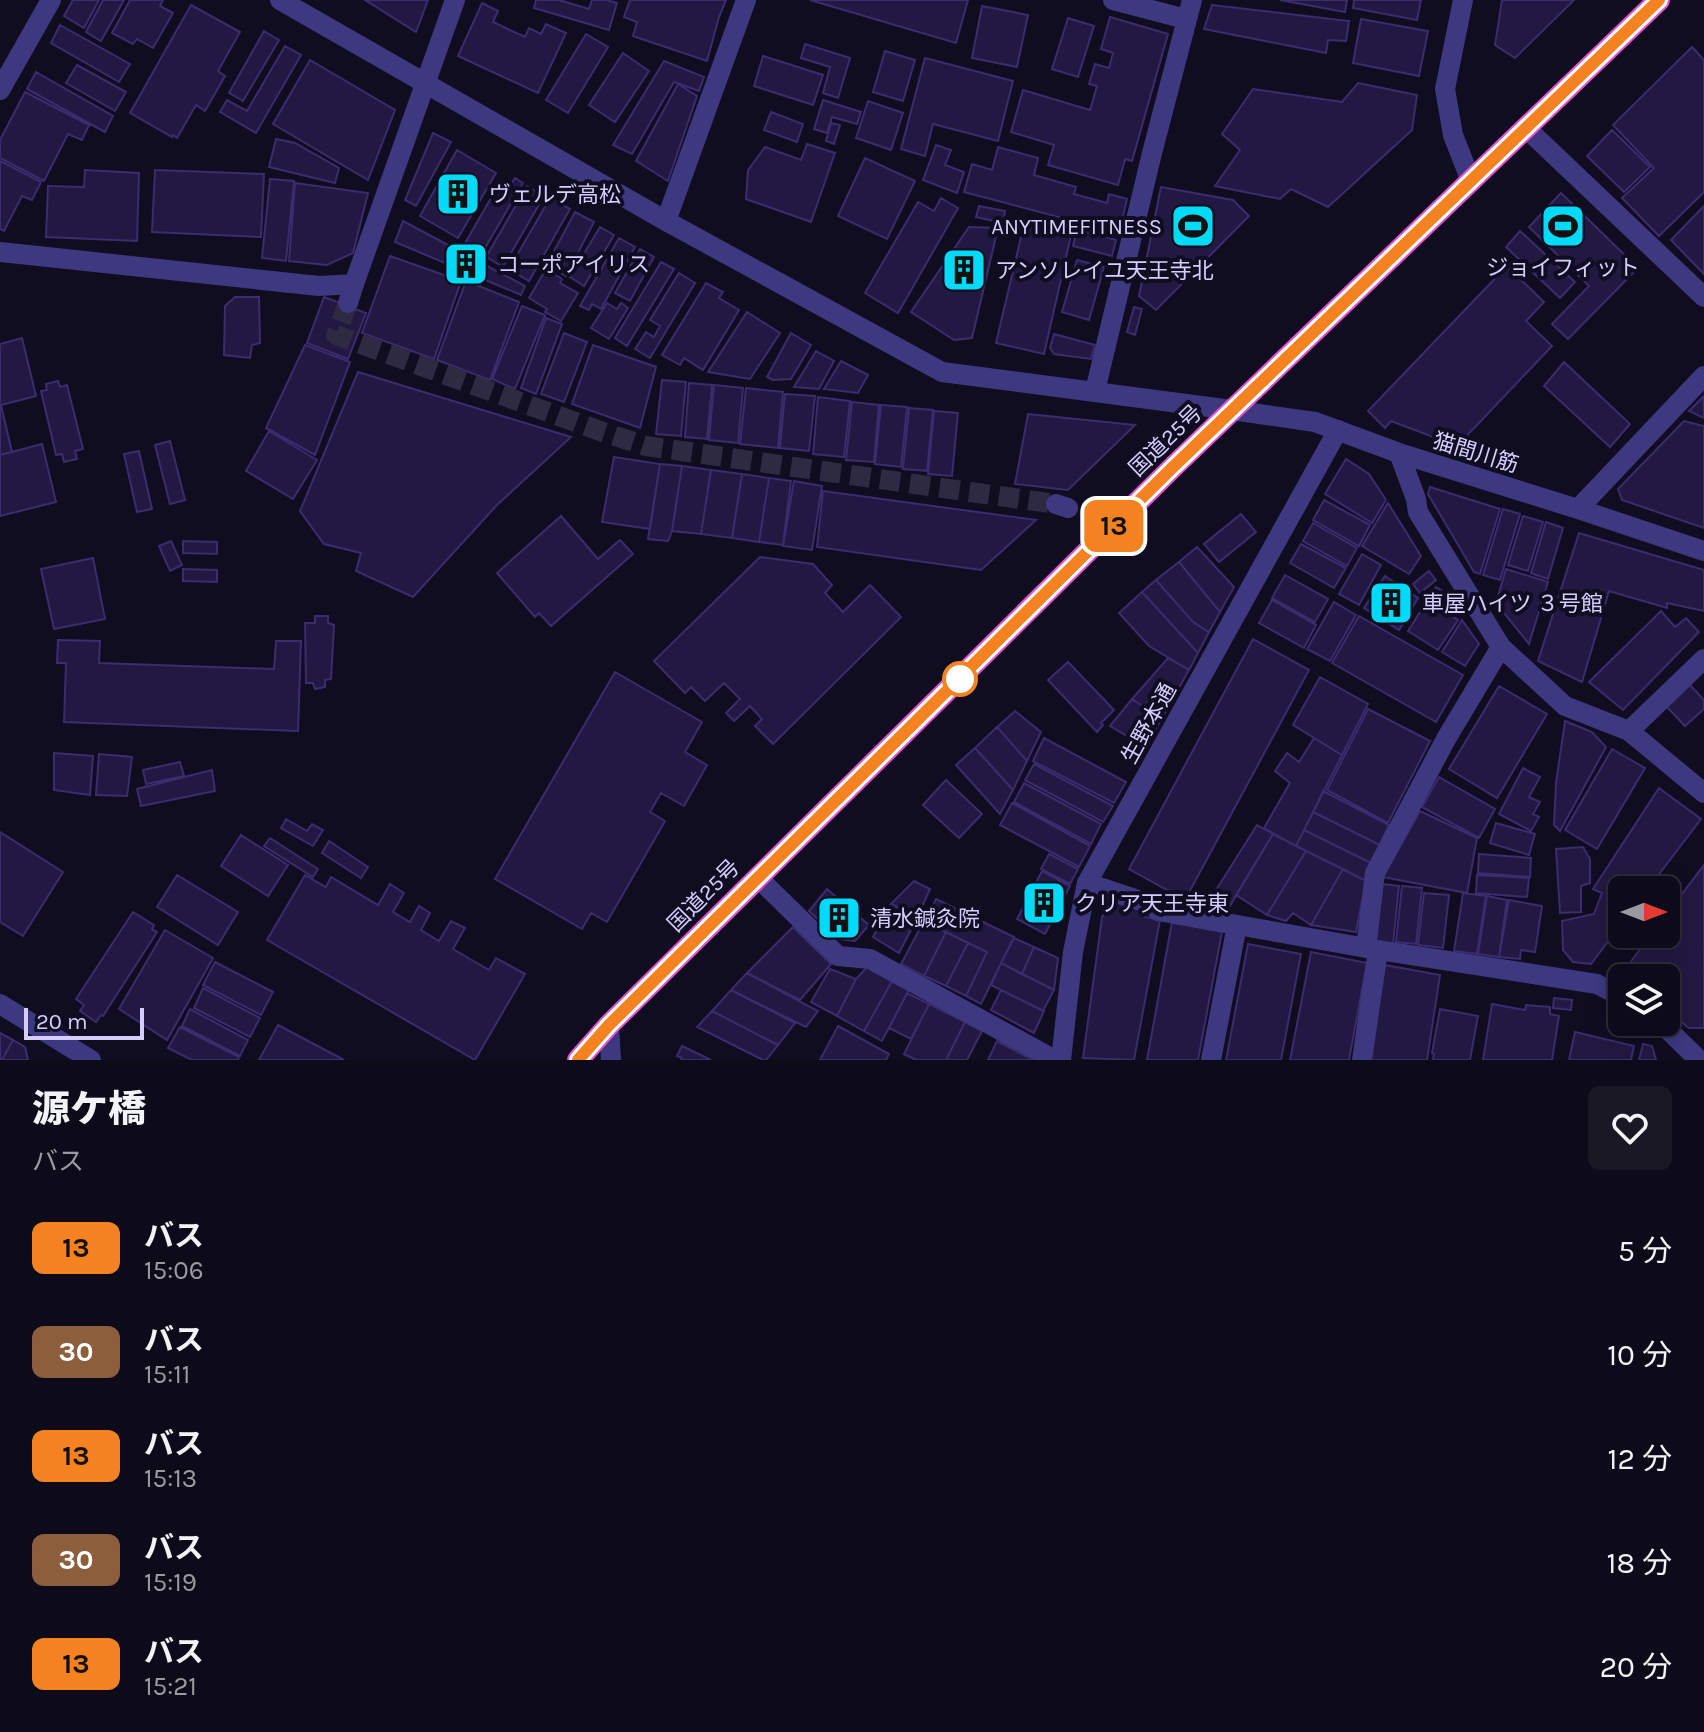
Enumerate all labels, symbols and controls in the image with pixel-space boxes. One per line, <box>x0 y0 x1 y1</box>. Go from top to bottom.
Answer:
building icon: ヴェルデ高松 <box>434 170 482 218</box>
place label: ヴェルデ高松 <box>489 182 621 208</box>
sports icon: ANYTIMEFITNESS <box>1169 202 1217 250</box>
sports icon: ジョイフィット <box>1539 202 1587 250</box>
place label: ANYTIMEFITNESS <box>991 214 1162 240</box>
building icon: コーポアイリス <box>442 240 490 288</box>
building icon: アンソレイユ天王寺北 <box>940 246 988 294</box>
place label: コーポアイリス <box>497 252 650 278</box>
place label: ジョイフィット <box>1486 255 1640 281</box>
place label: アンソレイユ天王寺北 <box>995 258 1214 284</box>
street label: 国道25号 <box>1124 400 1208 482</box>
street label: 猫間川筋 <box>1430 428 1522 478</box>
line badge: 13 <box>1078 500 1150 552</box>
text: 13 <box>1100 509 1128 542</box>
building icon: 車屋ハイツ ３号館 <box>1367 579 1415 627</box>
place label: 車屋ハイツ ３号館 <box>1422 591 1603 617</box>
unlabelled marker <box>943 662 977 696</box>
street label: 生野本通 <box>1116 679 1182 768</box>
street label: 国道25号 <box>662 854 745 937</box>
north arrow <box>1608 876 1680 948</box>
map controls <box>1608 876 1680 1036</box>
building icon: クリア天王寺東 <box>1020 879 1068 927</box>
place label: クリア天王寺東 <box>1075 891 1229 917</box>
building icon: 清水鍼灸院 <box>815 894 863 942</box>
place label: 清水鍼灸院 <box>870 906 980 932</box>
button: layers <box>1608 964 1680 1036</box>
scale bar <box>24 1004 144 1040</box>
text: 20 m <box>36 1009 88 1035</box>
button: heart <box>1588 1086 1672 1170</box>
text: 源ケ橋 <box>32 1087 146 1132</box>
text: バス <box>32 1146 84 1177</box>
text: バス <box>144 1218 204 1254</box>
text: 13 <box>62 1231 90 1264</box>
text: 5 分 <box>1618 1233 1672 1269</box>
text: 15:06 <box>144 1255 204 1286</box>
text: バス <box>144 1322 204 1358</box>
text: 30 <box>58 1335 94 1368</box>
text: 10 分 <box>1607 1337 1672 1373</box>
text: 15:11 <box>144 1359 190 1390</box>
text: バス <box>144 1426 204 1462</box>
text: 13 <box>62 1439 90 1472</box>
text: 12 分 <box>1608 1441 1672 1477</box>
text: 15:13 <box>144 1463 197 1494</box>
text: バス <box>144 1530 204 1566</box>
text: 30 <box>58 1543 94 1576</box>
text: 18 分 <box>1607 1545 1672 1581</box>
text: 15:19 <box>144 1567 197 1598</box>
text: バス <box>144 1634 204 1670</box>
text: 13 <box>62 1647 90 1680</box>
text: 20 分 <box>1600 1649 1672 1685</box>
text: 15:21 <box>144 1671 197 1702</box>

